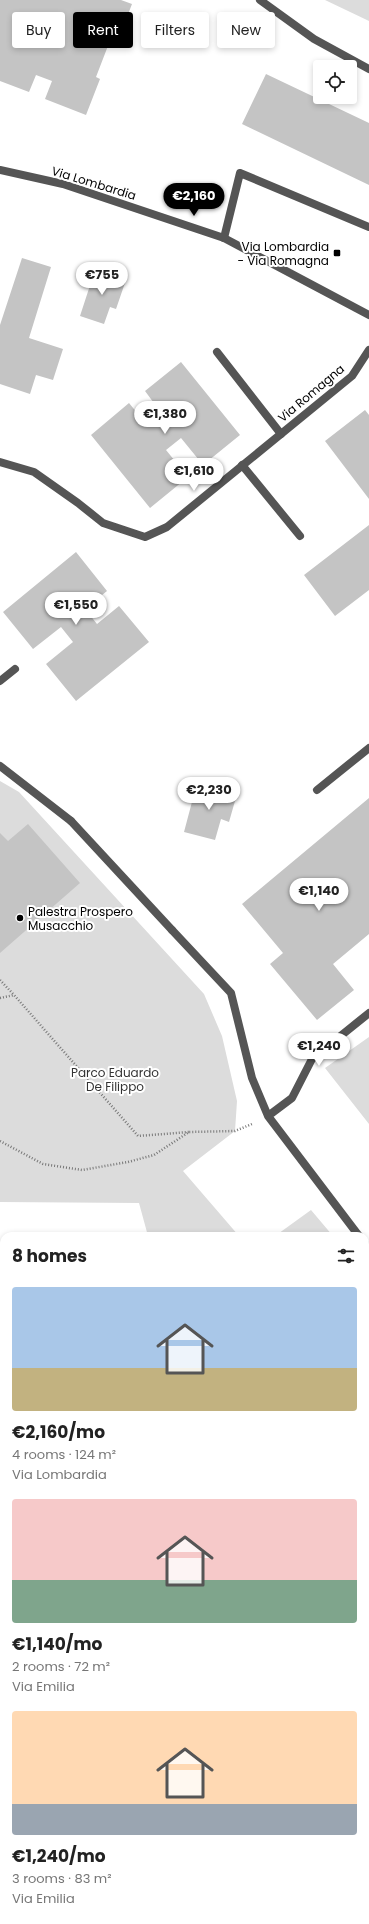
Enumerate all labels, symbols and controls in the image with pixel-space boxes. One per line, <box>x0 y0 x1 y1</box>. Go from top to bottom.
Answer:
chip: Buy <box>12 12 65 48</box>
chip: Rent <box>73 12 133 48</box>
chip: Filters <box>141 12 209 48</box>
chip: New <box>217 12 275 48</box>
map controls <box>313 60 357 104</box>
button: locate <box>313 60 357 104</box>
street label: Via Lombardia <box>50 162 138 204</box>
pin: €2,160 <box>161 183 227 217</box>
text: €2,160 <box>172 186 216 205</box>
place label: Via Lombardia - Via Romagna <box>237 238 329 269</box>
marker: Via Lombardia - Via Romagna <box>332 248 342 258</box>
pin: €755 <box>78 262 126 296</box>
text: €755 <box>85 265 119 284</box>
street label: Via Romagna <box>274 360 348 426</box>
pin: €1,380 <box>132 401 198 435</box>
text: €1,380 <box>143 404 187 423</box>
pin: €1,610 <box>161 458 227 492</box>
text: €1,610 <box>174 461 214 480</box>
pin: €1,550 <box>43 592 109 626</box>
text: €1,550 <box>54 595 98 614</box>
pin: €2,230 <box>176 777 242 811</box>
text: €2,230 <box>186 780 232 799</box>
pin: €1,140 <box>286 878 352 912</box>
text: €1,140 <box>298 881 340 900</box>
place label: Palestra Prospero Musacchio <box>28 903 133 934</box>
marker: Palestra Prospero Musacchio <box>15 913 25 923</box>
pin: €1,240 <box>286 1033 352 1067</box>
text: €1,240 <box>297 1036 341 1055</box>
park label: Parco Eduardo De Filippo <box>71 1064 159 1095</box>
text: 8 homes <box>12 1244 87 1268</box>
icon: filters <box>335 1245 357 1267</box>
icon: home <box>149 1313 221 1385</box>
text: €2,160/mo <box>12 1420 105 1444</box>
text: 4 rooms · 124 m² <box>12 1445 116 1464</box>
text: Via Lombardia <box>12 1465 107 1484</box>
icon: home <box>149 1525 221 1597</box>
text: €1,140/mo <box>12 1632 102 1656</box>
text: 2 rooms · 72 m² <box>12 1657 110 1676</box>
text: Via Emilia <box>12 1677 75 1696</box>
icon: home <box>149 1737 221 1809</box>
text: €1,240/mo <box>12 1844 106 1868</box>
text: 3 rooms · 83 m² <box>12 1869 112 1888</box>
text: Via Emilia <box>12 1889 75 1908</box>

